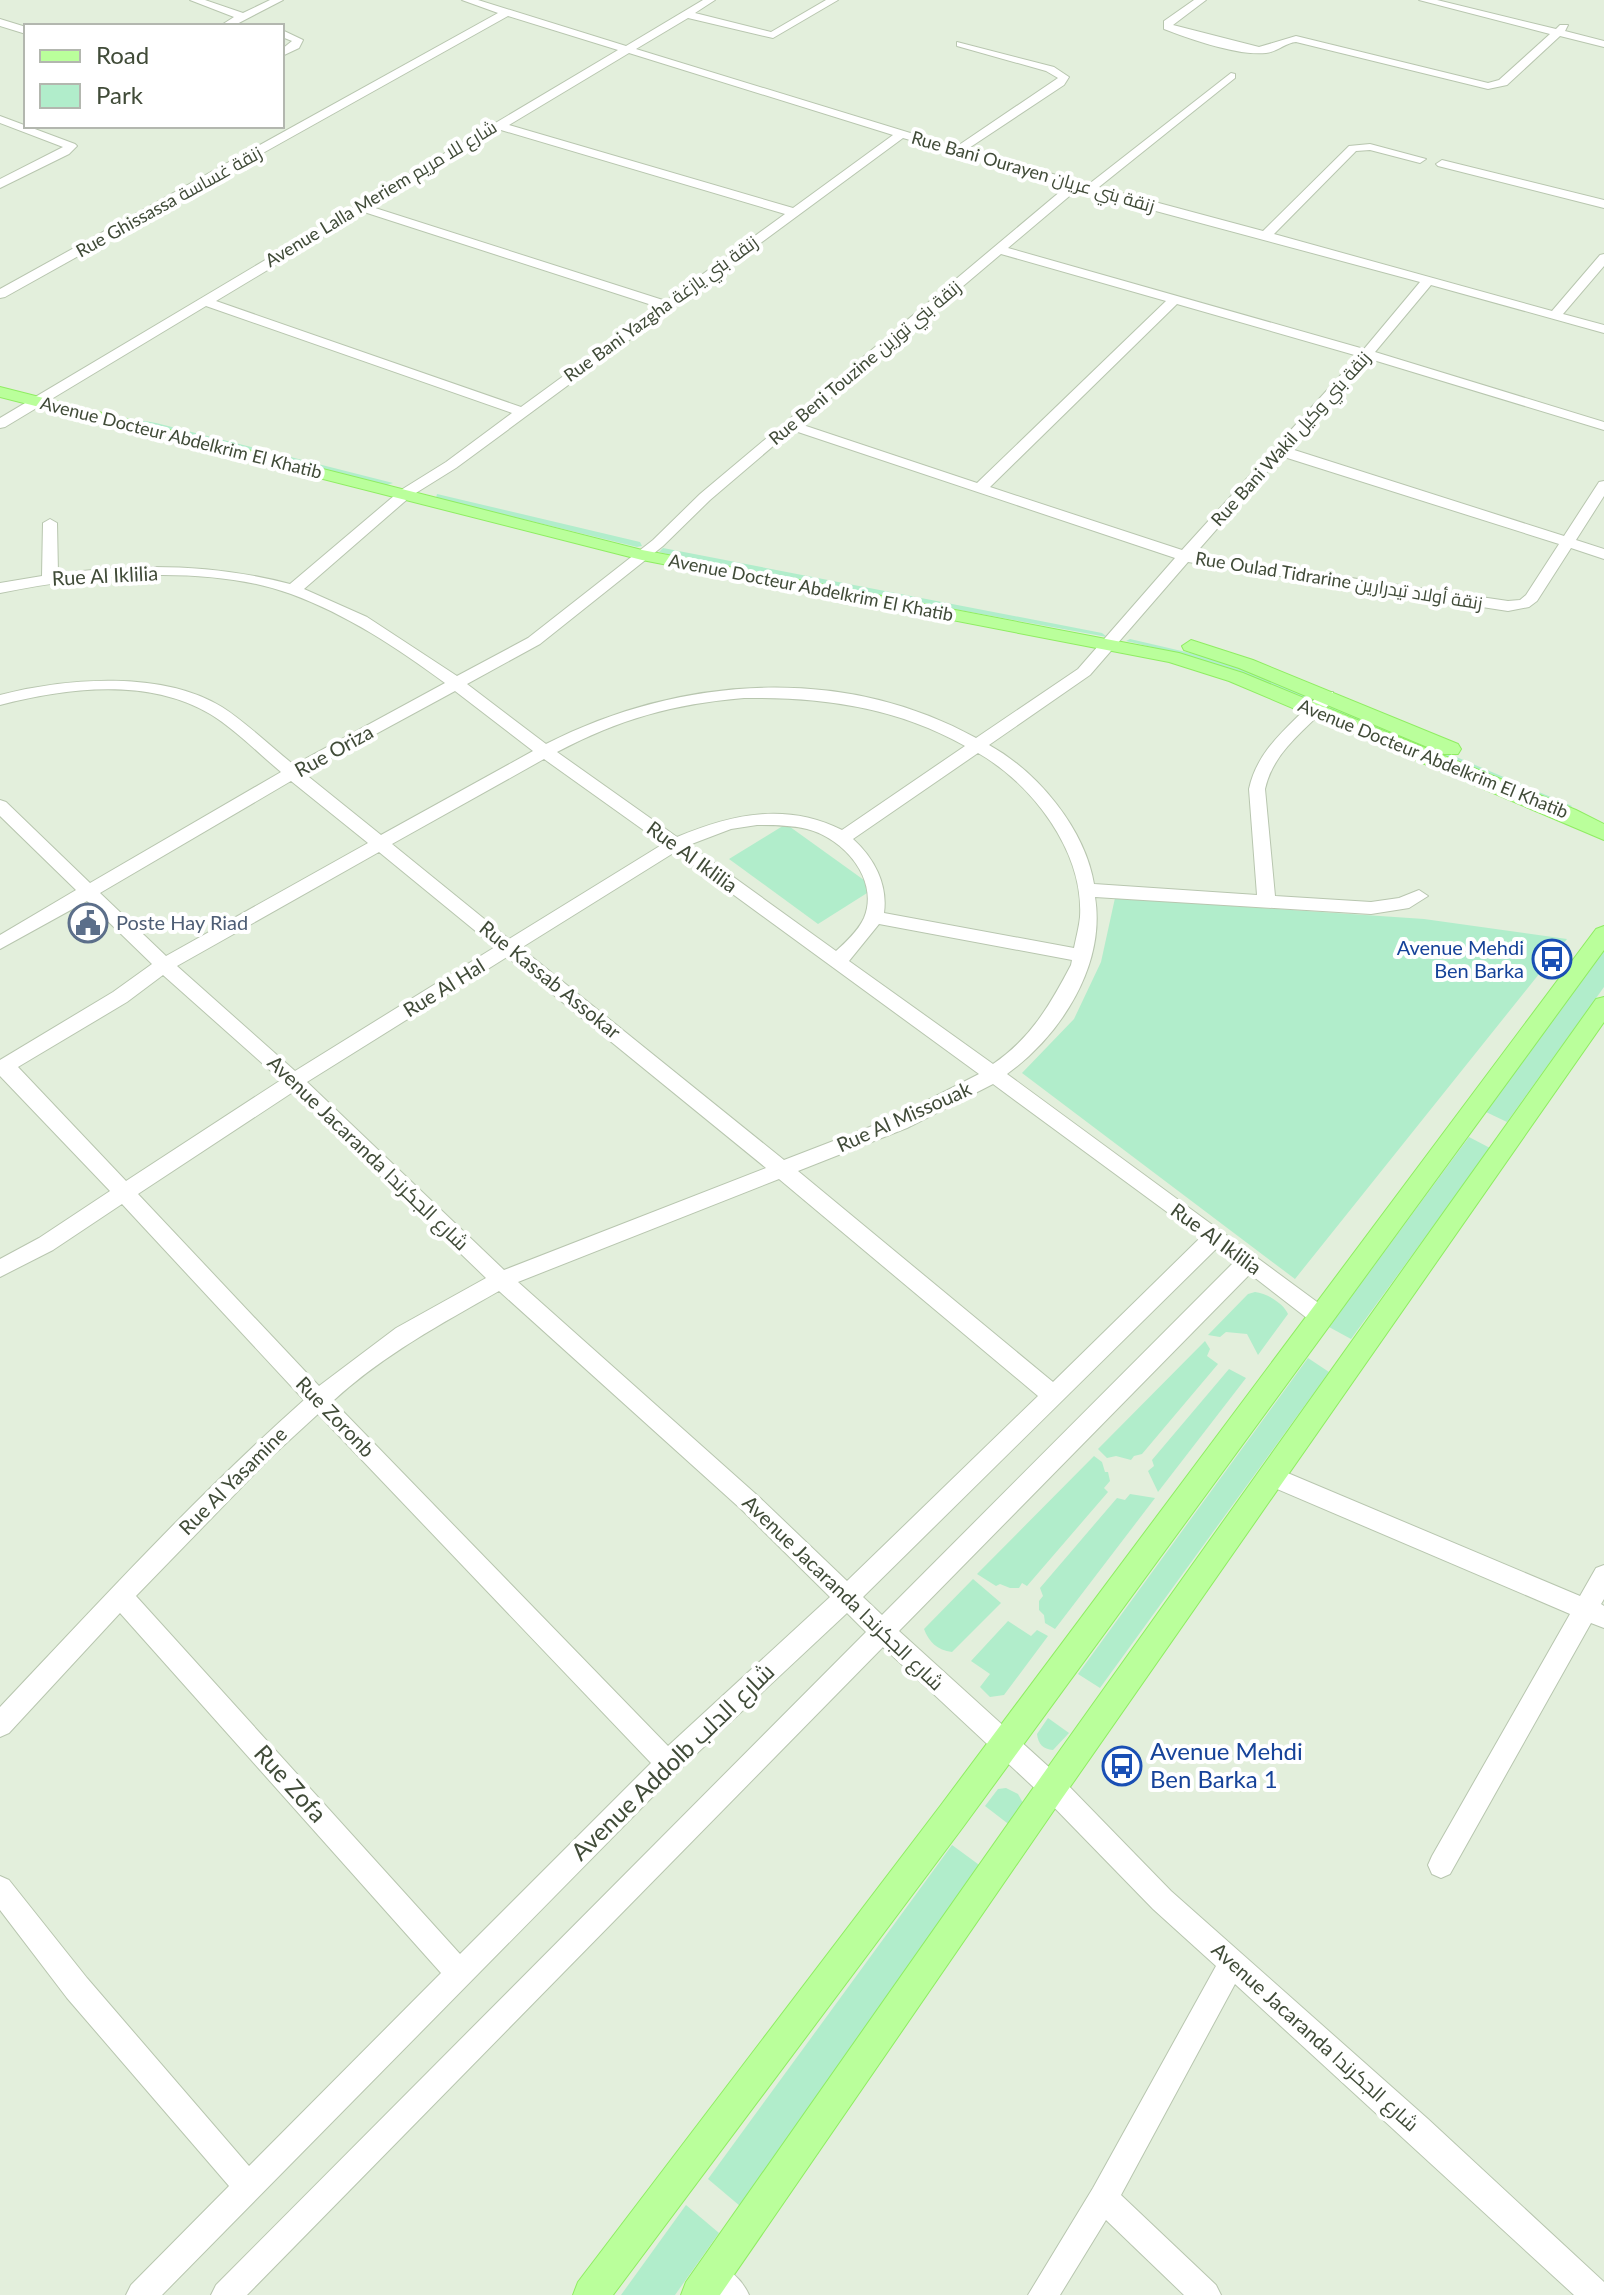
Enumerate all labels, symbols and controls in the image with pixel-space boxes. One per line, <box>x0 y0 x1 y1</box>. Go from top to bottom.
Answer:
legend <box>24 24 284 128</box>
text: Road <box>96 40 149 69</box>
text: Park <box>96 80 144 109</box>
street label: Avenue Lalla Meriem شارع للا مريم <box>261 115 501 273</box>
street label: Rue Bani Ourayen زنقة بني عريان <box>908 126 1158 220</box>
street label: Rue Ghissassa زنقة غساسة <box>72 141 266 262</box>
street label: Rue Bani Yazgha زنقة بني يازغة <box>559 230 764 389</box>
street label: Rue Beni Touzine زنقة بني توزين <box>764 275 967 452</box>
street label: Rue Bani Wakil زنقة بني وكيل <box>1206 346 1378 533</box>
street label: Avenue Docteur Abdelkrim El Khatib <box>38 391 324 483</box>
street label: Rue Oulad Tidrarine زنقة أولاد تيدرارين <box>1194 546 1484 615</box>
street label: Avenue Docteur Abdelkrim El Khatib <box>667 549 955 625</box>
street label: Rue Al Iklilia <box>51 560 159 590</box>
street label: Avenue Docteur Abdelkrim El Khatib <box>1295 694 1572 822</box>
street label: Rue Oriza <box>290 719 377 781</box>
street label: Rue Al Iklilia <box>643 815 743 897</box>
public building icon: Poste Hay Riad <box>67 902 109 944</box>
place label: Poste Hay Riad <box>116 910 248 934</box>
street label: Rue Kassab Assokar <box>475 915 627 1044</box>
place label: Avenue Mehdi Ben Barka <box>1397 935 1524 982</box>
bus stop icon: Avenue Mehdi Ben Barka <box>1531 938 1573 980</box>
street label: Rue Al Hal <box>398 953 489 1022</box>
street label: Avenue Jacaranda شارع الجكرندا <box>261 1050 474 1257</box>
street label: Rue Al Missouak <box>833 1075 975 1156</box>
street label: Rue Al Iklilia <box>1167 1197 1267 1279</box>
street label: Rue Zoronb <box>292 1371 380 1461</box>
street label: Rue Al Yasamine <box>173 1421 291 1539</box>
street label: Avenue Jacaranda شارع الجكرندا <box>736 1490 949 1697</box>
street label: Avenue Addolb شارع الدلب <box>564 1656 782 1868</box>
place label: Avenue Mehdi Ben Barka 1 <box>1150 1736 1303 1793</box>
street label: Rue Zofa <box>249 1738 333 1828</box>
bus stop icon: Avenue Mehdi Ben Barka 1 <box>1101 1745 1143 1787</box>
street label: Avenue Jacaranda شارع الجكرندا <box>1205 1937 1424 2138</box>

